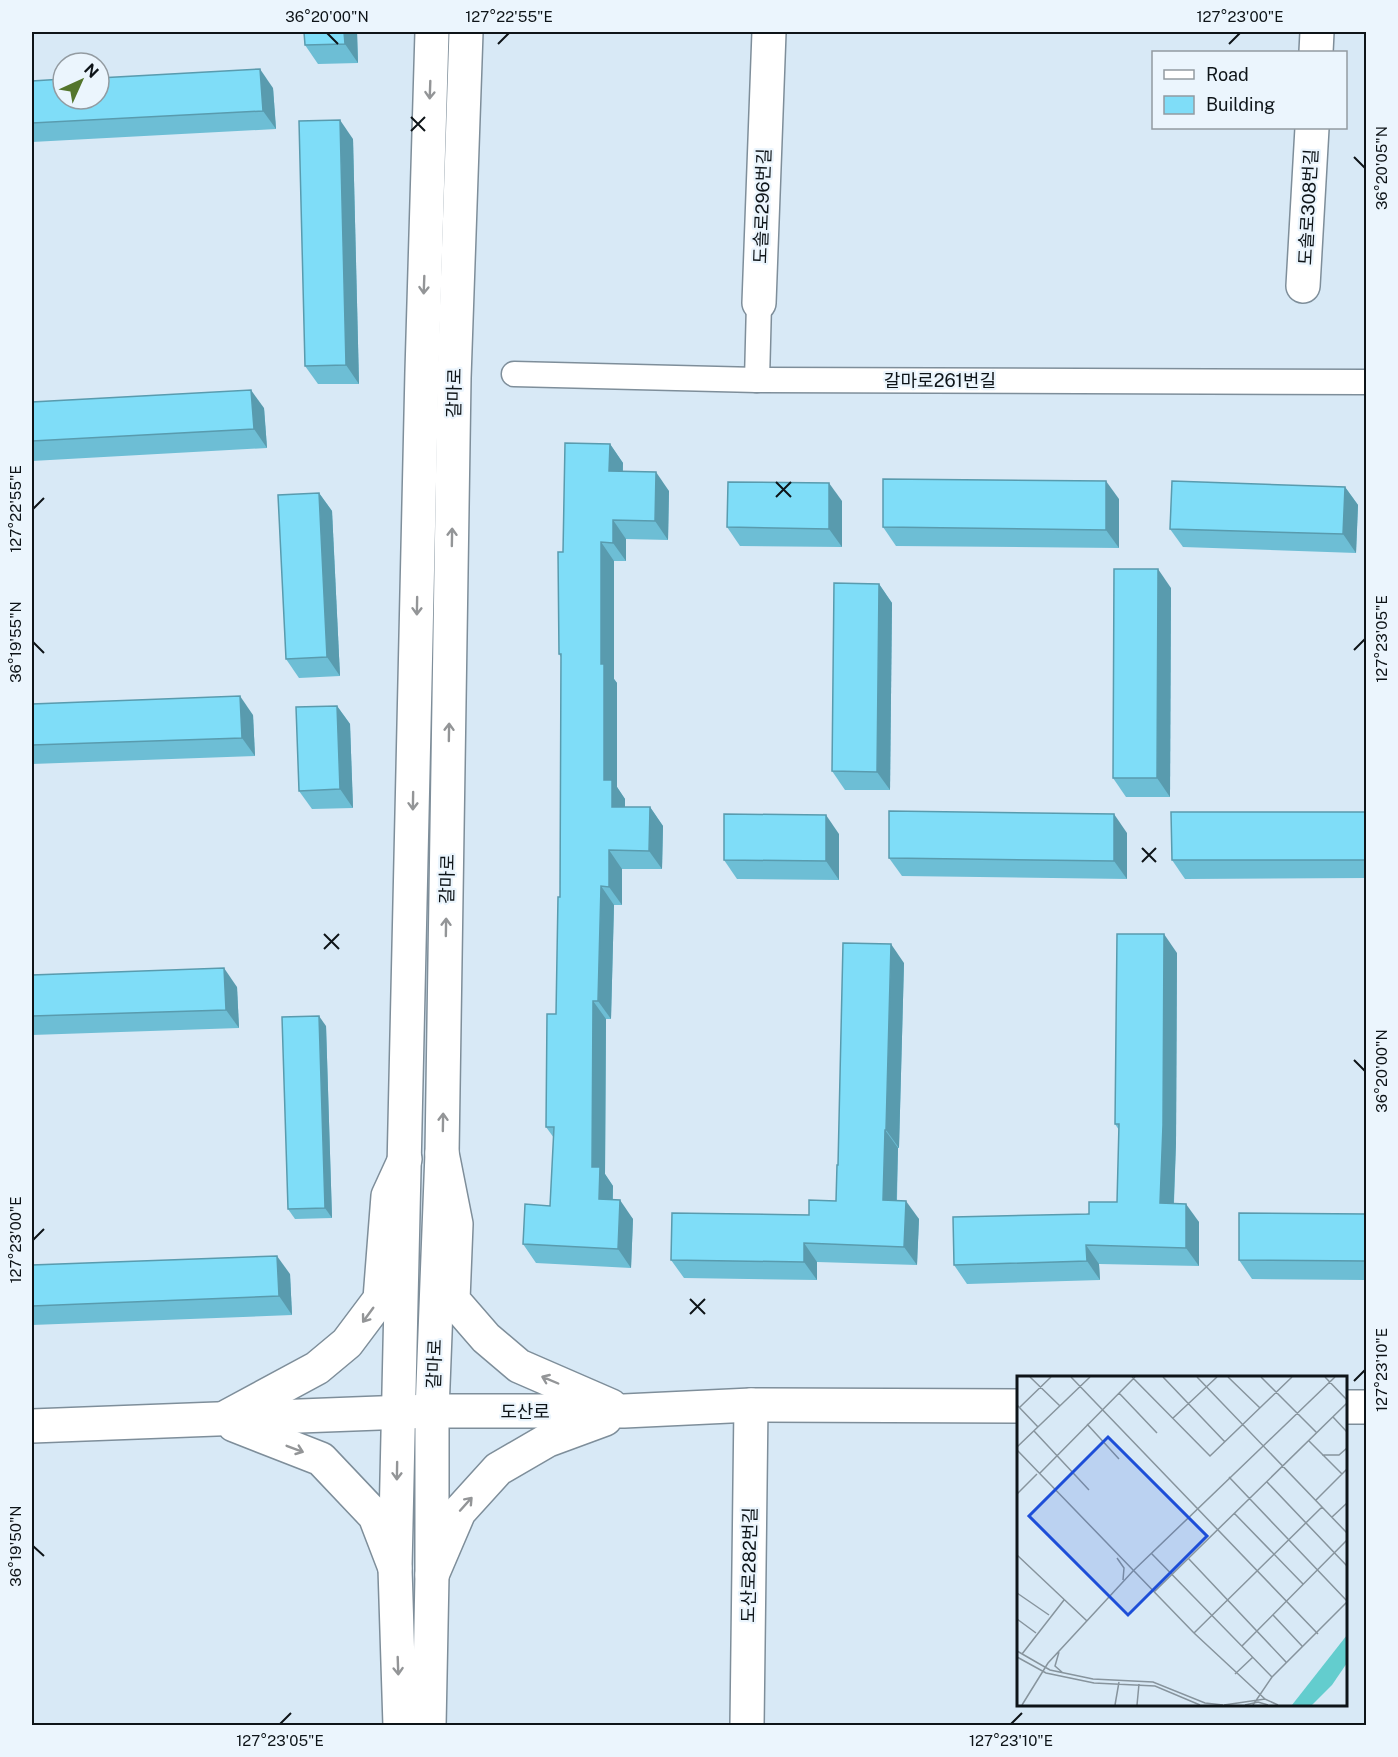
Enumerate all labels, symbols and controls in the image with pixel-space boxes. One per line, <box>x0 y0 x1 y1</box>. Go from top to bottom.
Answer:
text: 36°20'00"N <box>285 8 369 25</box>
text: 127°22'55"E <box>465 8 553 25</box>
text: 127°23'00"E <box>1196 8 1284 25</box>
north arrow <box>51 51 111 111</box>
legend <box>1152 51 1347 129</box>
text: N <box>80 60 102 82</box>
text: Road <box>1206 64 1249 85</box>
one-way arrow <box>425 79 436 99</box>
text: Building <box>1206 94 1275 115</box>
text: 36°20'05"N <box>1373 126 1390 210</box>
street label: 도솔로296번길 <box>749 148 775 264</box>
street label: 도솔로308번길 <box>1294 148 1322 266</box>
one-way arrow <box>419 274 430 294</box>
street label: 갈마로 <box>443 368 465 418</box>
street label: 갈마로261번길 <box>884 370 996 391</box>
text: 127°22'55"E <box>7 465 24 553</box>
one-way arrow <box>446 527 458 547</box>
one-way arrow <box>411 595 423 615</box>
text: 127°23'05"E <box>1373 595 1390 683</box>
text: 36°19'55"N <box>7 601 24 683</box>
one-way arrow <box>443 722 455 742</box>
one-way arrow <box>407 790 419 810</box>
street label: 갈마로 <box>436 854 458 904</box>
one-way arrow <box>440 917 452 937</box>
text: 36°20'00"N <box>1373 1029 1390 1113</box>
one-way arrow <box>437 1112 448 1132</box>
text: 127°23'00"E <box>7 1196 24 1284</box>
one-way arrow <box>362 1306 374 1322</box>
text: 127°23'10"E <box>1373 1328 1390 1412</box>
street label: 갈마로 <box>423 1339 445 1389</box>
one-way arrow <box>542 1374 560 1385</box>
inset map <box>1017 1376 1347 1706</box>
street label: 도산로 <box>500 1401 550 1422</box>
one-way arrow <box>285 1444 304 1455</box>
one-way arrow <box>392 1460 403 1480</box>
one-way arrow <box>459 1497 473 1512</box>
text: 36°19'50"N <box>7 1505 24 1587</box>
street label: 도산로282번길 <box>737 1507 761 1623</box>
one-way arrow <box>392 1655 404 1675</box>
text: 127°23'05"E <box>236 1732 324 1749</box>
text: 127°23'10"E <box>969 1732 1053 1749</box>

